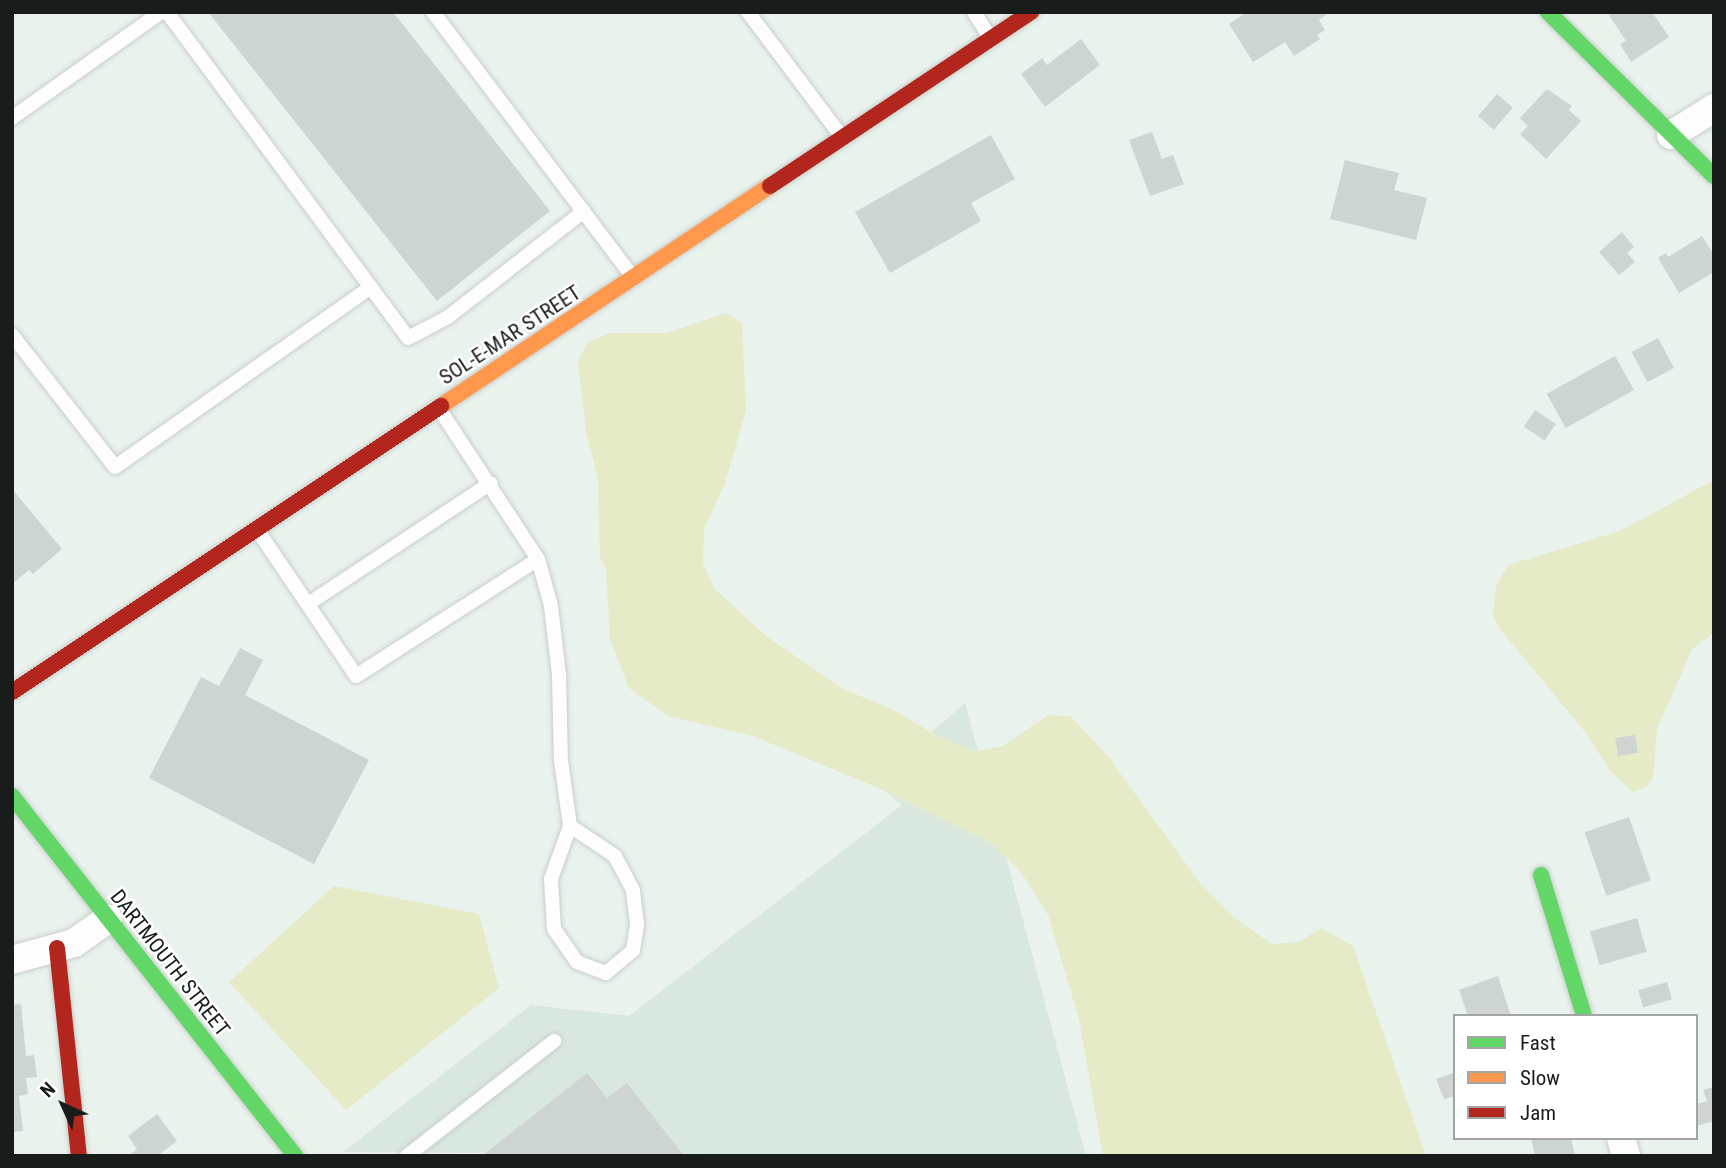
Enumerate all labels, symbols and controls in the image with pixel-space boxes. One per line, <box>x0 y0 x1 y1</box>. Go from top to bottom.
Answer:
street label: SOL-E-MAR STREET <box>435 280 585 390</box>
street label: DARTMOUTH STREET <box>105 885 235 1041</box>
legend <box>1453 1014 1698 1140</box>
text: Fast <box>1520 1031 1556 1055</box>
text: Slow <box>1520 1066 1560 1090</box>
north arrow <box>28 1070 98 1140</box>
text: N <box>36 1078 60 1102</box>
text: Jam <box>1520 1101 1556 1125</box>

